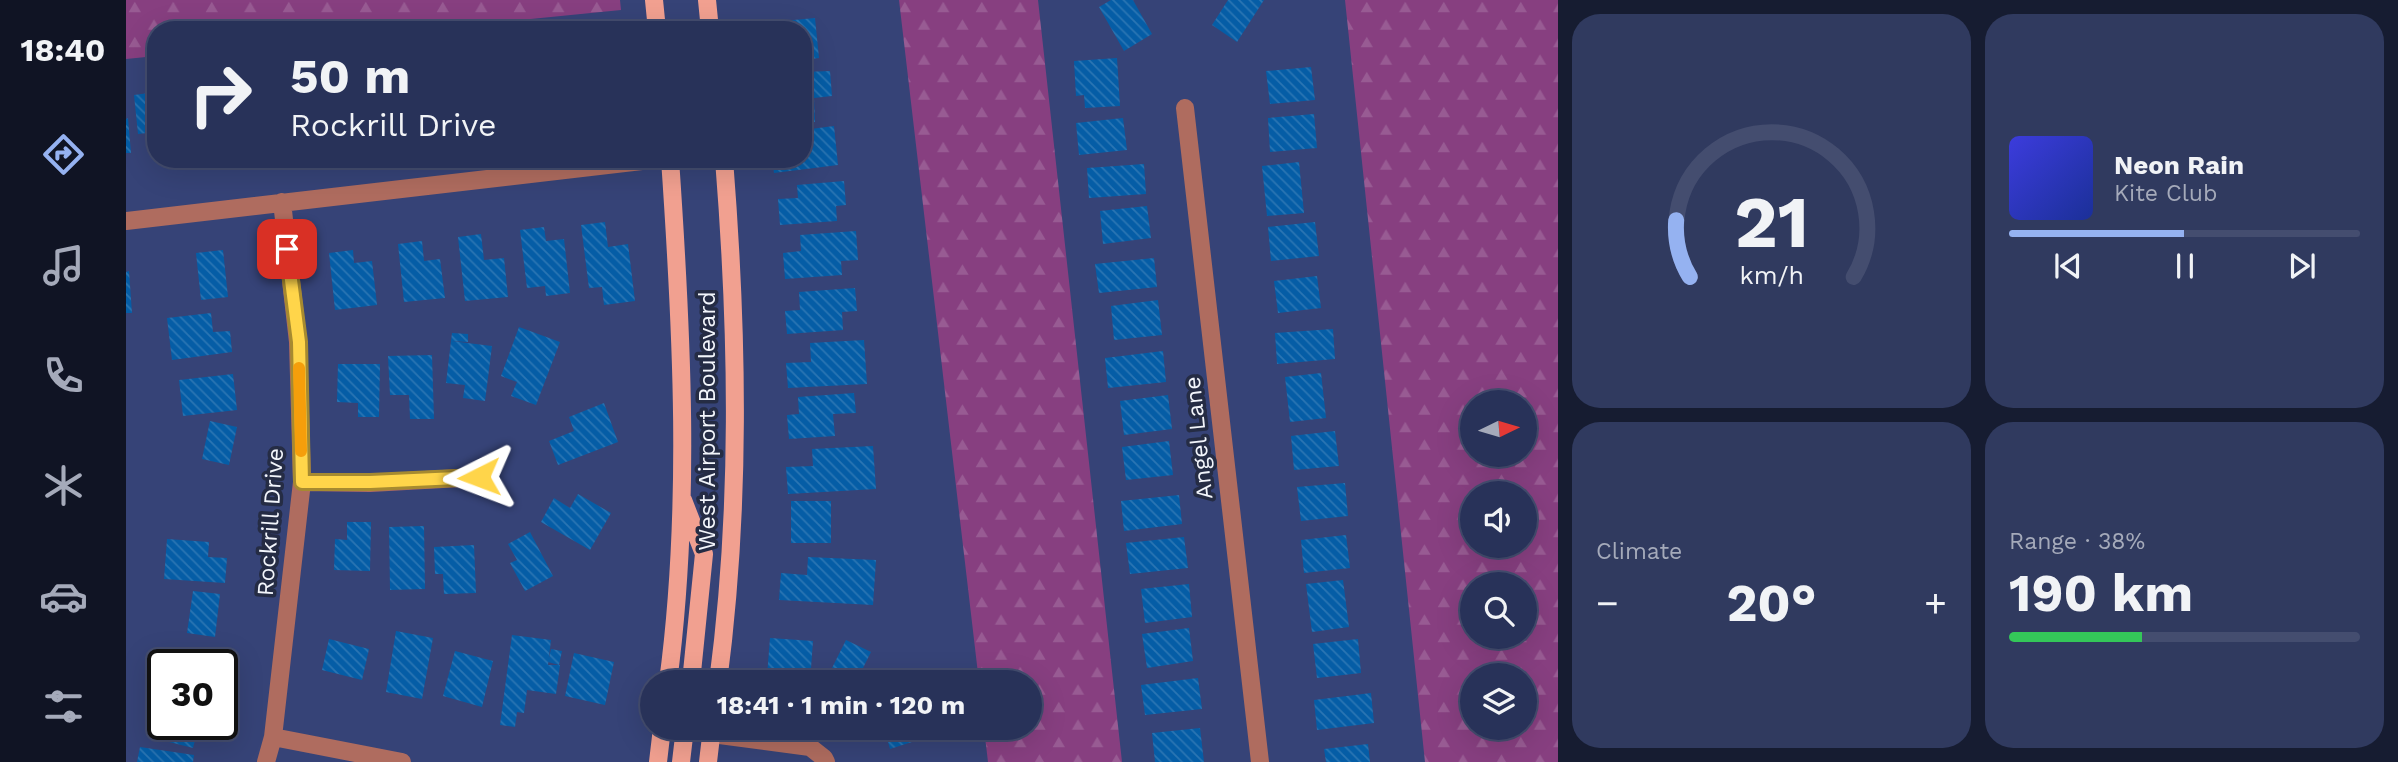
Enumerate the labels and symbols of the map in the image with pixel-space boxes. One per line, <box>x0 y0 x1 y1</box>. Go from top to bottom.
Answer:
pin <box>257 219 317 279</box>
street label: West Airport Boulevard <box>694 291 721 551</box>
street label: Angel Lane <box>1179 375 1218 501</box>
north arrow <box>1460 390 1536 467</box>
position arrow <box>442 440 516 514</box>
street label: Rockrill Drive <box>252 447 289 597</box>
speed limit sign: 30 <box>147 649 238 740</box>

